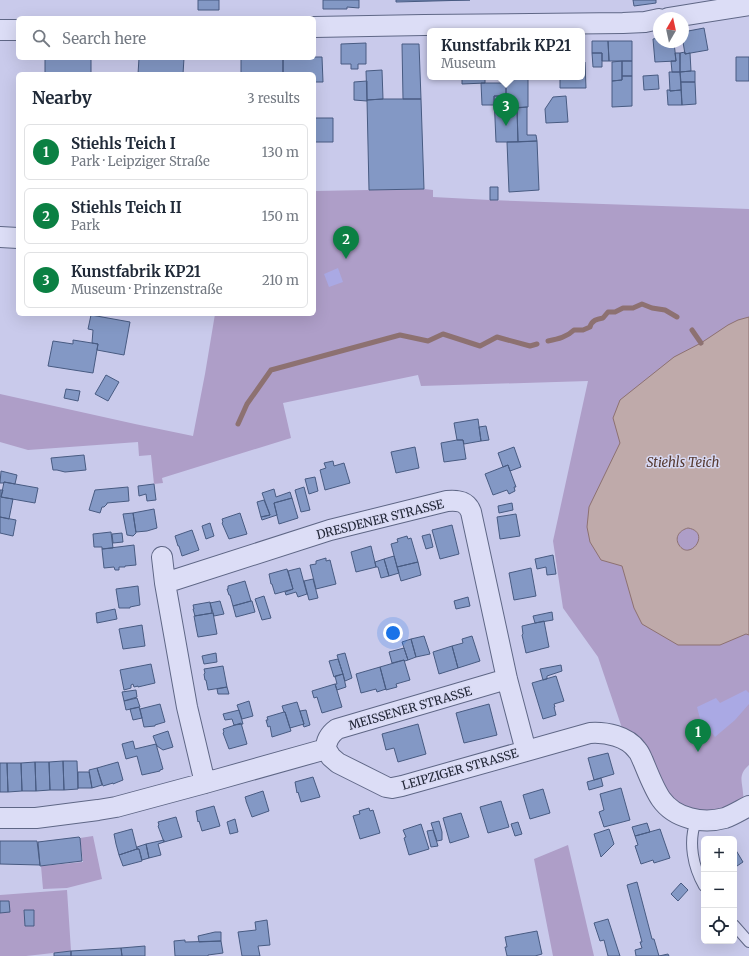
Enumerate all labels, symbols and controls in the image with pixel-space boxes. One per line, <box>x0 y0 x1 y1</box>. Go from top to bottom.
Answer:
north arrow <box>653 12 689 48</box>
search box <box>16 16 316 60</box>
icon: search <box>30 27 52 49</box>
popup <box>427 28 585 80</box>
text: Search here <box>62 29 146 48</box>
text: Kunstfabrik KP21 <box>441 36 571 55</box>
text: Museum <box>441 55 496 72</box>
text: Nearby <box>32 87 92 109</box>
text: 3 results <box>247 90 300 107</box>
pin: 3 <box>493 93 519 126</box>
text: Stiehls Teich I <box>71 134 176 153</box>
text: 1 <box>43 144 49 161</box>
text: 130 m <box>262 144 299 161</box>
text: Park · Leipziger Straße <box>71 153 210 170</box>
text: Stiehls Teich II <box>71 198 182 217</box>
text: 2 <box>42 208 50 225</box>
text: 150 m <box>262 208 299 225</box>
text: Park <box>71 217 100 234</box>
pin: 2 <box>333 226 359 259</box>
text: Kunstfabrik KP21 <box>71 262 201 281</box>
text: 3 <box>42 272 50 289</box>
text: 210 m <box>262 272 299 289</box>
text: Museum · Prinzenstraße <box>71 281 223 298</box>
water label: Stiehls Teich <box>646 454 720 471</box>
street label: DRESDENER STRASSE <box>315 496 446 542</box>
your location <box>383 623 403 643</box>
street label: MEISSENER STRASSE <box>347 683 474 733</box>
pin: 1 <box>685 719 711 752</box>
street label: LEIPZIGER STRASSE <box>400 745 520 793</box>
map controls <box>701 836 737 944</box>
button: + <box>701 836 737 872</box>
button: − <box>701 872 737 908</box>
button: locate <box>701 908 737 944</box>

